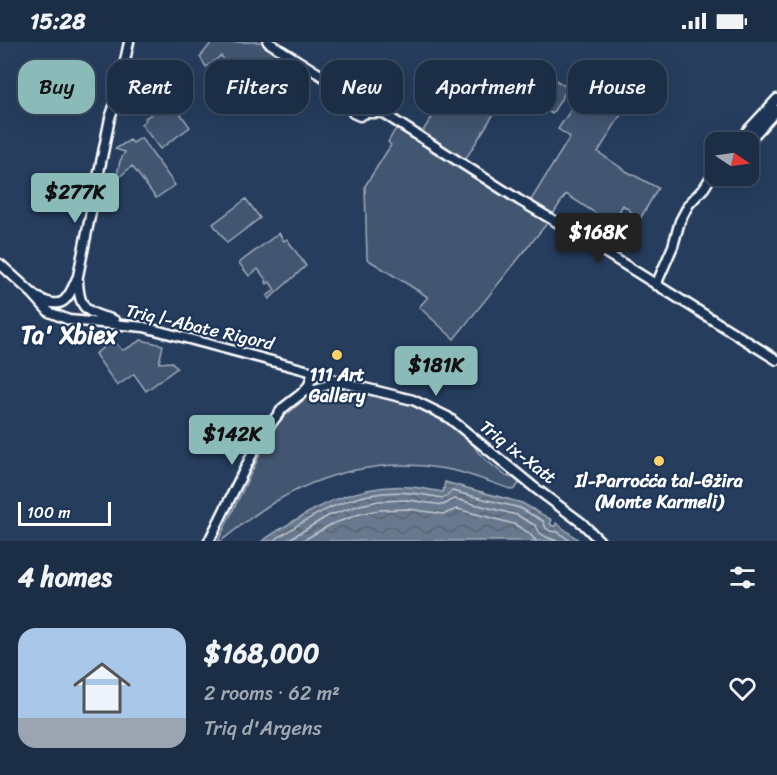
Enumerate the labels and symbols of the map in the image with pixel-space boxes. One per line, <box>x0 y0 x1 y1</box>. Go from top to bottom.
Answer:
north arrow <box>705 132 759 186</box>
pin: $277K <box>33 173 117 224</box>
pin: $168K <box>556 213 640 264</box>
street label: Triq l-Abate Rigord <box>123 294 279 360</box>
district label: Ta' Xbiex <box>21 314 118 356</box>
pin: $181K <box>394 346 478 397</box>
marker: 111 Art Gallery <box>330 348 344 362</box>
place label: 111 Art Gallery <box>308 359 366 412</box>
street label: Triq ix-Xatt <box>472 411 564 493</box>
pin: $142K <box>190 415 274 466</box>
marker: Il-Parroċċa tal-Gżira (Monte Karmeli) <box>652 454 666 468</box>
place label: Il-Parroċċa tal-Gżira (Monte Karmeli) <box>574 465 744 518</box>
scale bar <box>18 499 111 526</box>

